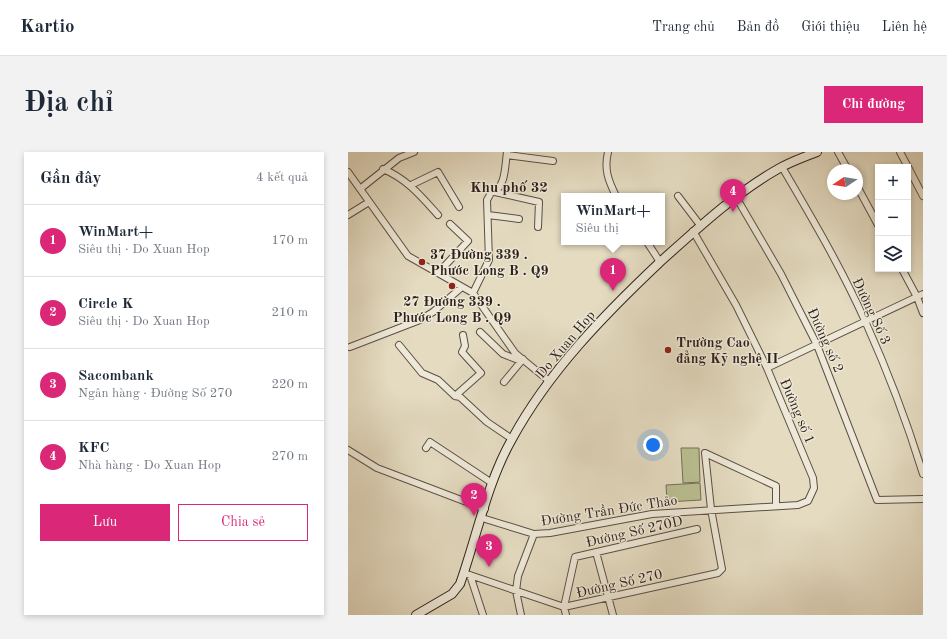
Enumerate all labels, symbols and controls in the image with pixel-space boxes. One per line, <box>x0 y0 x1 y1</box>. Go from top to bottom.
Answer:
text: Kartio <box>20 18 75 37</box>
text: Trang chủ <box>652 20 715 34</box>
text: Bản đồ <box>737 20 779 34</box>
text: Giới thiệu <box>801 20 860 34</box>
text: Liên hệ <box>882 20 927 34</box>
button: Chỉ đường <box>824 86 923 123</box>
text: Địa chỉ <box>24 90 113 118</box>
north arrow <box>827 164 863 200</box>
map controls <box>875 164 911 272</box>
button: + <box>875 164 911 200</box>
text: Gần đây <box>40 170 101 187</box>
text: 4 kết quả <box>256 171 308 184</box>
pin: 4 <box>720 179 746 212</box>
district label: Khu phố 32 <box>470 180 548 196</box>
popup <box>561 193 665 245</box>
button: − <box>875 200 911 236</box>
text: WinMart+ <box>575 204 651 219</box>
text: Siêu thị <box>575 222 619 235</box>
text: WinMart+ <box>78 225 153 240</box>
text: 1 <box>49 234 57 247</box>
text: 170 m <box>271 234 308 247</box>
button: layers <box>875 236 911 272</box>
text: Siêu thị · Do Xuan Hop <box>78 243 210 256</box>
place label: 37 Đường 339 . Phước Long B . Q9 <box>430 248 549 278</box>
marker: 37 Đường 339 . Phước Long B . Q9 <box>417 257 427 267</box>
pin: 1 <box>600 258 626 291</box>
street label: Đường Số 3 <box>850 275 894 347</box>
marker: 27 Đường 339 . Phước Long B . Q9 <box>447 281 457 291</box>
place label: 27 Đường 339 . Phước Long B . Q9 <box>393 295 511 325</box>
text: Circle K <box>78 297 133 312</box>
text: 2 <box>49 306 57 319</box>
text: 210 m <box>271 306 308 319</box>
street label: Đường số 2 <box>805 306 846 375</box>
street label: Do Xuan Hop <box>534 308 598 381</box>
text: Siêu thị · Do Xuan Hop <box>78 315 210 328</box>
place label: Trường Cao đẳng Kỹ nghệ II <box>676 336 778 366</box>
marker: Trường Cao đẳng Kỹ nghệ II <box>663 345 673 355</box>
text: Sacombank <box>78 369 154 384</box>
street label: Đường số 1 <box>777 376 818 446</box>
text: 3 <box>49 378 57 391</box>
text: 220 m <box>271 378 308 391</box>
text: Ngân hàng · Đường Số 270 <box>78 387 232 400</box>
your location <box>643 435 663 455</box>
text: KFC <box>78 441 110 456</box>
text: 4 <box>49 450 57 463</box>
text: 270 m <box>271 450 308 463</box>
text: Nhà hàng · Do Xuan Hop <box>78 459 221 472</box>
pin: 2 <box>461 483 487 516</box>
street label: Đường Trần Đức Thảo <box>540 491 678 529</box>
button: Lưu <box>40 504 170 541</box>
button: Chia sẻ <box>178 504 308 541</box>
street label: Đường Số 270D <box>584 513 684 550</box>
pin: 3 <box>476 534 502 567</box>
street label: Đường Số 270 <box>574 566 664 601</box>

